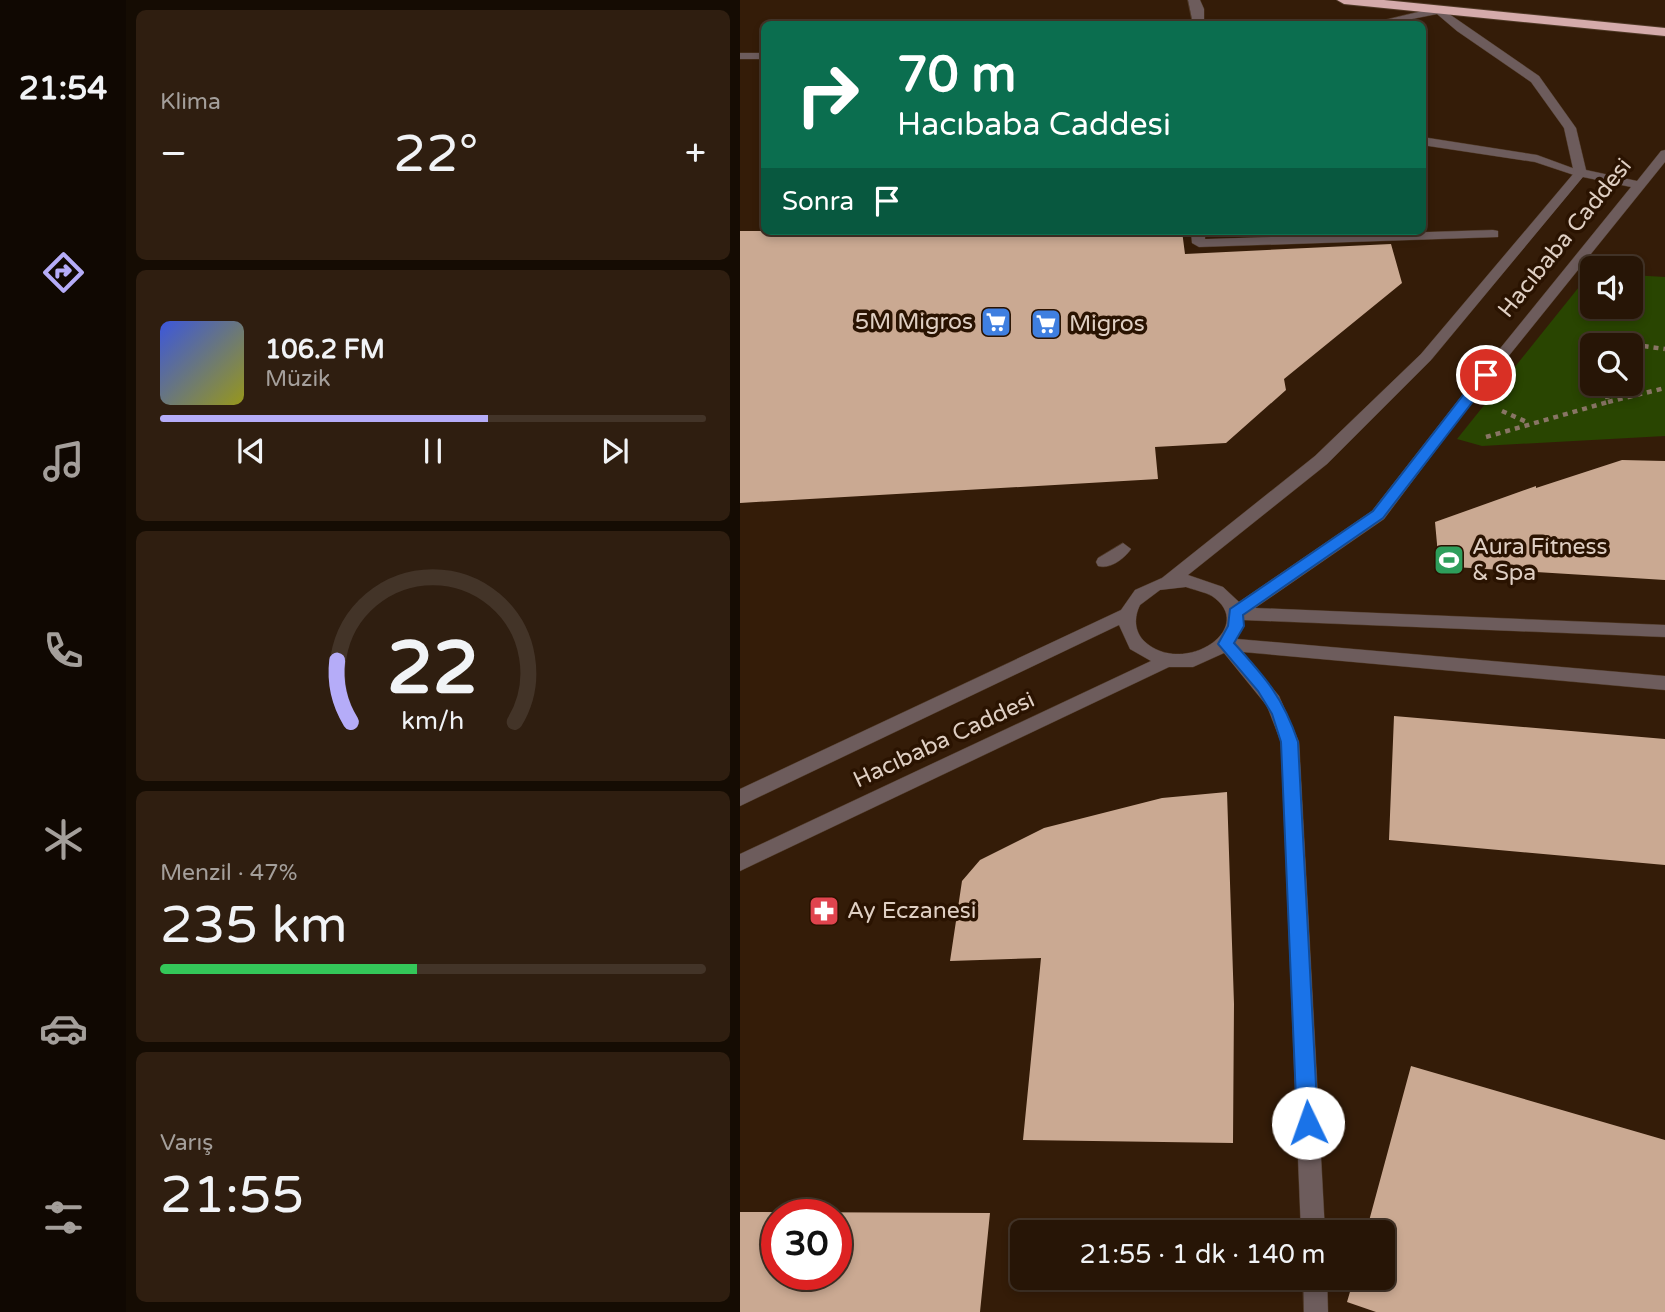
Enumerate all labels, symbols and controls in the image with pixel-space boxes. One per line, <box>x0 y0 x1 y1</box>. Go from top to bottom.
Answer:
text: 70 m <box>897 46 1016 105</box>
icon: right <box>782 49 873 140</box>
text: 21:54 <box>19 70 107 108</box>
text: Klima <box>160 88 221 116</box>
text: Hacıbaba Caddesi <box>897 106 1171 144</box>
text: 22° <box>393 123 478 186</box>
text: − <box>160 131 187 177</box>
text: + <box>685 131 706 177</box>
street label: Hacıbaba Caddesi <box>1492 153 1638 323</box>
icon: arrive <box>868 182 906 220</box>
text: Sonra <box>782 186 854 217</box>
icon: directions <box>39 248 88 297</box>
map controls <box>1580 256 1643 396</box>
button: sound <box>1580 256 1643 319</box>
supermarket icon: 5M Migros <box>979 305 1013 339</box>
supermarket icon: Migros <box>1029 307 1063 341</box>
place label: 5M Migros <box>855 308 973 336</box>
place label: Migros <box>1069 310 1145 338</box>
button: search <box>1580 333 1643 396</box>
text: 106.2 FM <box>265 334 385 365</box>
pin <box>1456 345 1516 405</box>
icon: arrive <box>1467 356 1505 394</box>
text: Müzik <box>265 365 331 393</box>
icon: previous <box>232 432 270 470</box>
icon: pause <box>414 432 452 470</box>
icon: next <box>596 432 634 470</box>
icon: music <box>39 437 88 486</box>
place label: Aura Fitness & Spa <box>1472 533 1608 587</box>
sports icon: Aura Fitness & Spa <box>1432 543 1466 577</box>
text: 22 <box>387 625 479 713</box>
icon: phone <box>39 626 88 675</box>
street label: Hacıbaba Caddesi <box>849 686 1039 794</box>
text: km/h <box>402 706 464 736</box>
icon: climate <box>39 815 88 864</box>
text: Menzil · 47% <box>160 859 297 887</box>
text: 235 km <box>160 894 348 957</box>
pharmacy icon: Ay Eczanesi <box>807 894 841 928</box>
place label: Ay Eczanesi <box>847 897 976 925</box>
icon: car <box>39 1004 88 1053</box>
position arrow <box>1271 1086 1345 1160</box>
text: Varış <box>160 1129 213 1157</box>
text: 21:55 <box>160 1164 304 1227</box>
icon: filters <box>39 1193 88 1242</box>
speed limit sign: 30 <box>761 1199 852 1290</box>
text: 21:55 · 1 dk · 140 m <box>1080 1239 1325 1270</box>

